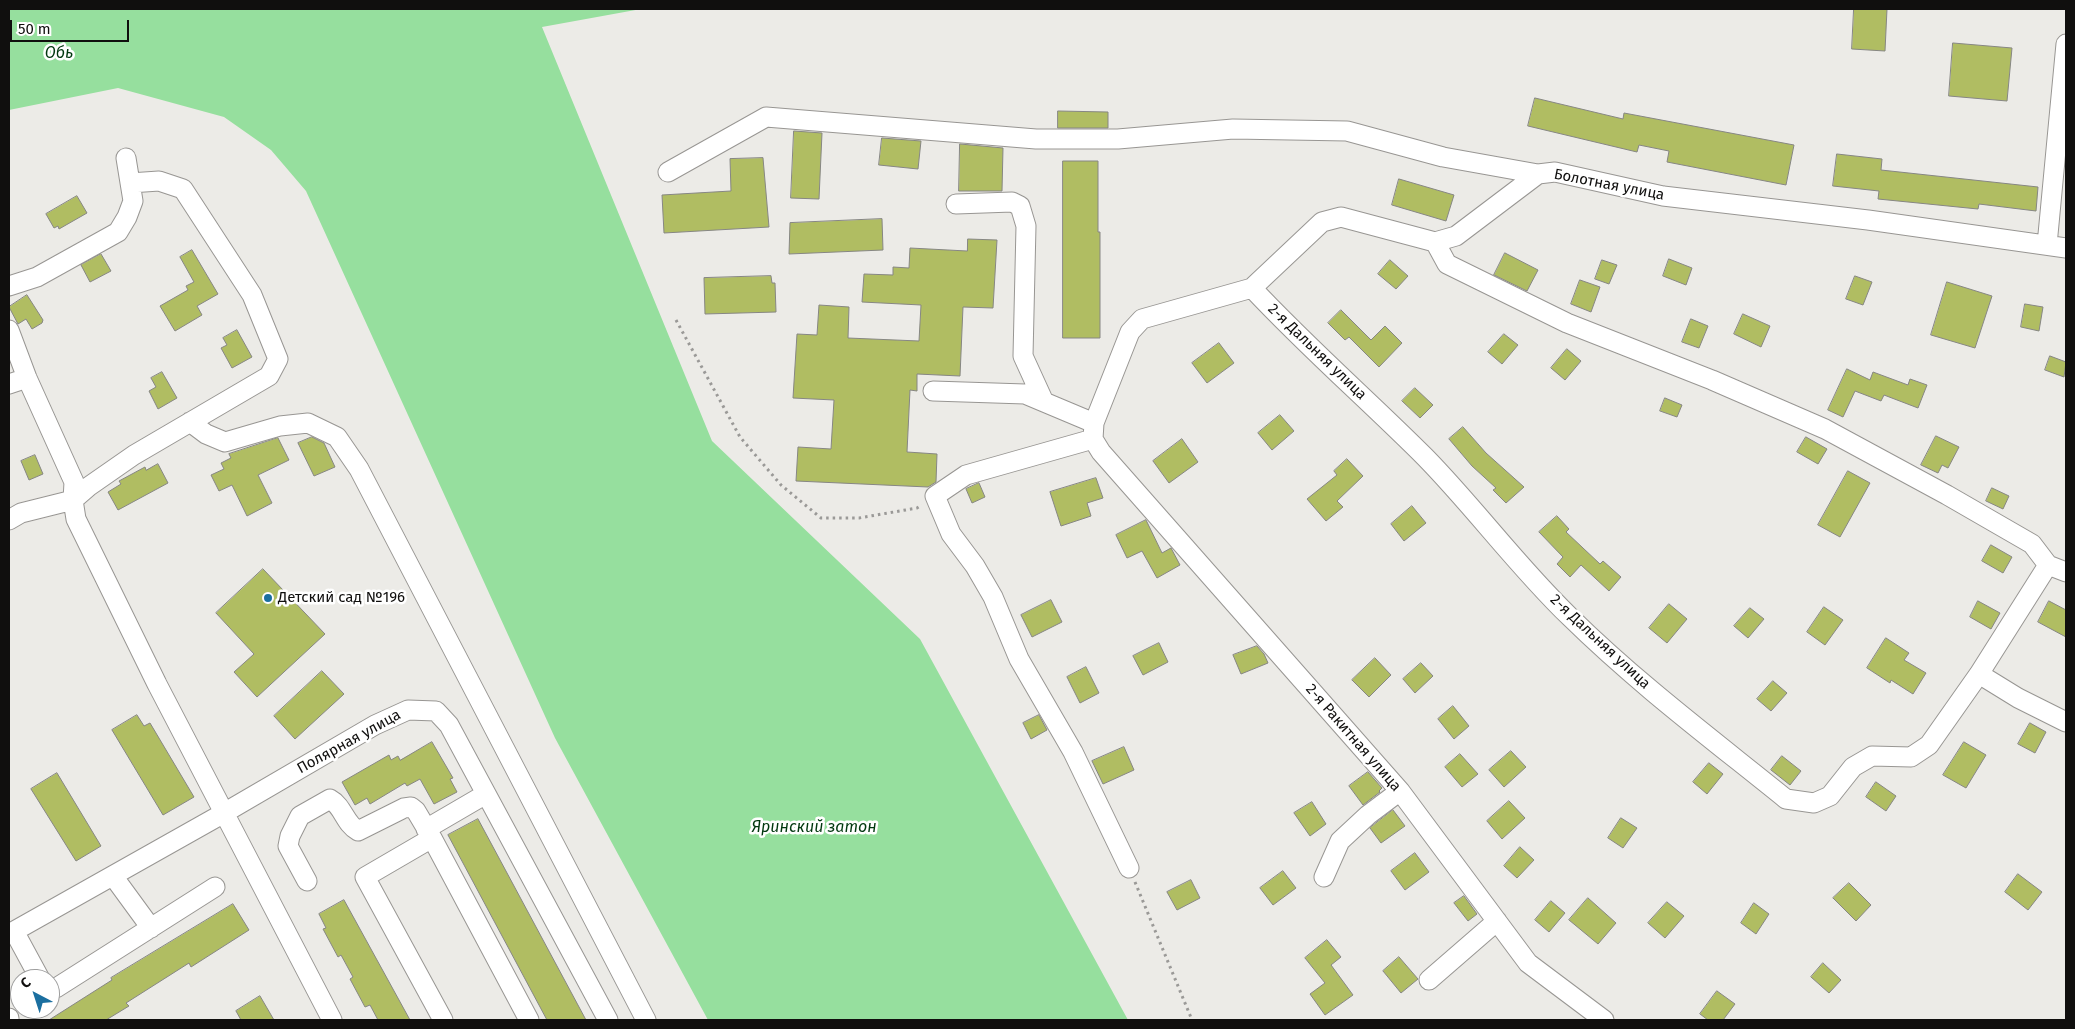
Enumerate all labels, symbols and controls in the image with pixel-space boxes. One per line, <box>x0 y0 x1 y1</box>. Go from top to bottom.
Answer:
scale bar <box>12 10 131 42</box>
text: 50 m <box>18 20 51 38</box>
water label: Обь <box>45 44 73 64</box>
street label: Болотная улица <box>1552 165 1666 205</box>
street label: 2-я Дальняя улица <box>1264 300 1370 404</box>
place label: Детский сад №196 <box>278 589 405 607</box>
street label: 2-я Дальняя улица <box>1546 591 1654 693</box>
marker: Детский сад №196 <box>262 592 274 604</box>
street label: 2-я Ракитная улица <box>1302 681 1404 795</box>
street label: Полярная улица <box>294 706 404 778</box>
water label: Яринский затон <box>751 818 877 838</box>
north arrow <box>10 969 60 1019</box>
text: С <box>17 974 34 992</box>

